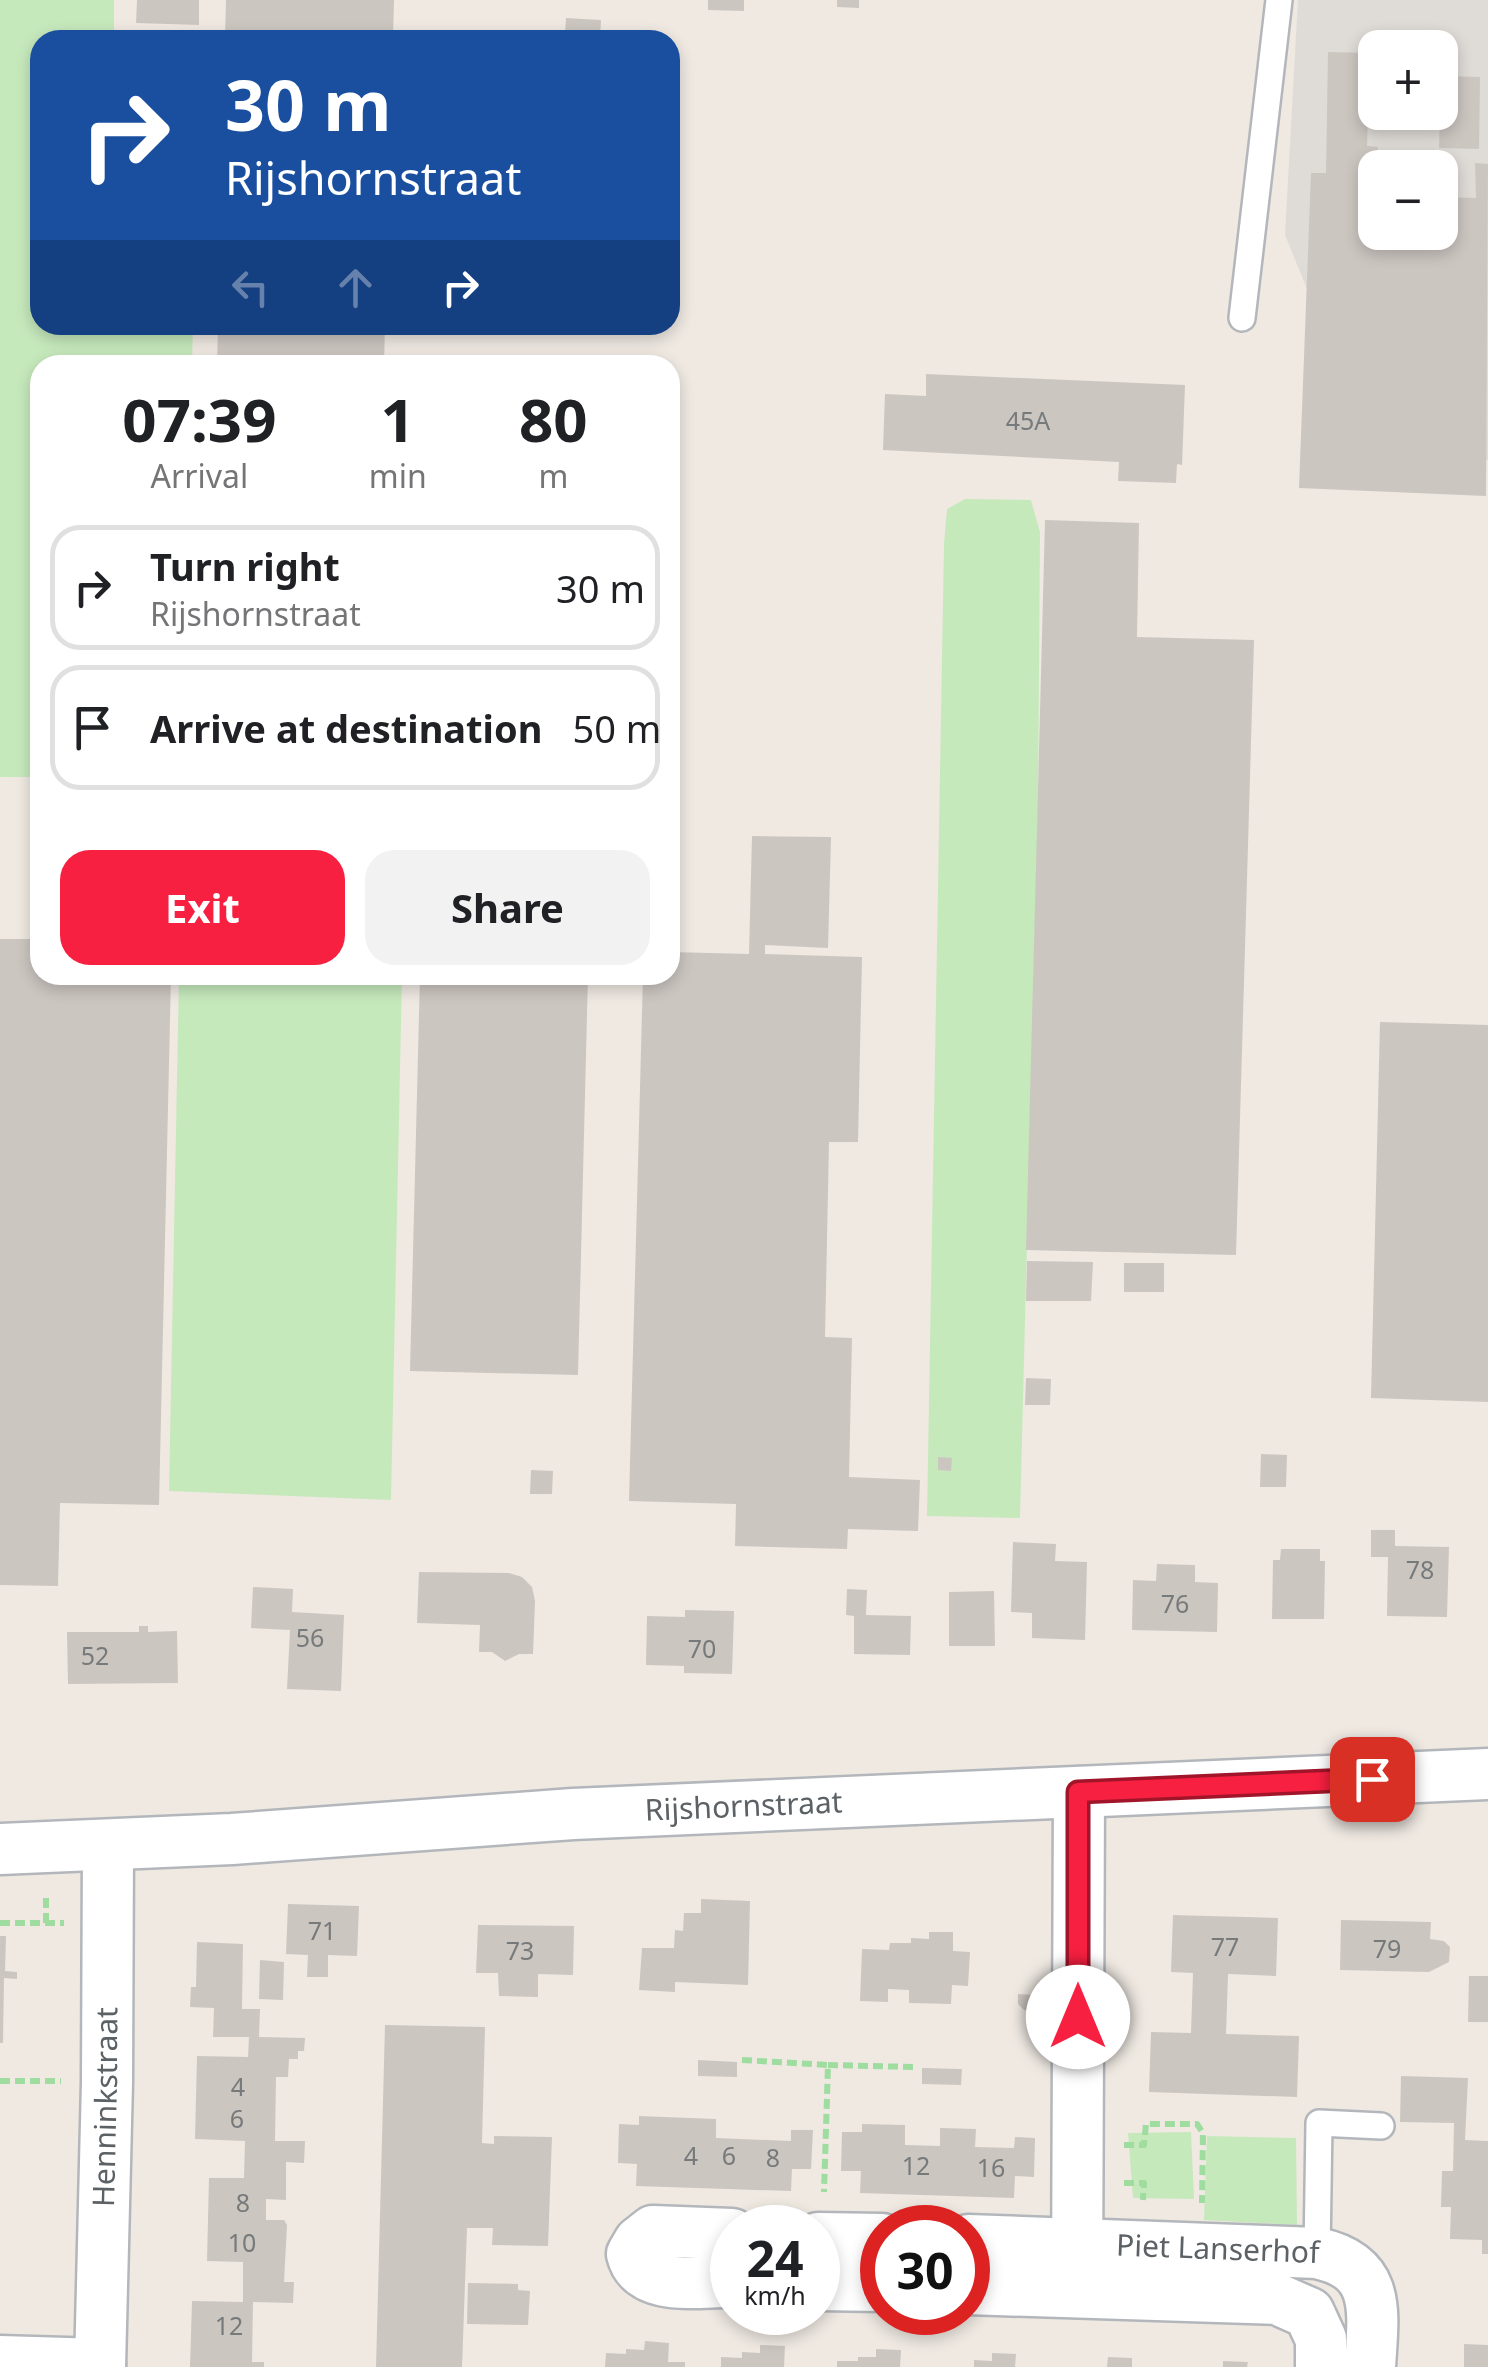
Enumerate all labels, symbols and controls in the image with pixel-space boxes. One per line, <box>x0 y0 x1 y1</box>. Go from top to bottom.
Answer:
map controls <box>1358 30 1458 250</box>
button: + <box>1358 30 1458 130</box>
text: 30 m <box>225 56 392 152</box>
icon: right <box>60 70 190 200</box>
text: Rijshornstraat <box>225 147 521 208</box>
button: − <box>1358 150 1458 250</box>
icon: left <box>223 260 278 315</box>
icon: ahead <box>328 260 383 315</box>
icon: right <box>433 260 488 315</box>
text: 07:39 <box>122 378 276 460</box>
text: 1 <box>381 378 415 460</box>
text: 80 <box>519 378 588 460</box>
house number: 45A <box>1006 403 1050 437</box>
text: Arrival <box>151 454 248 497</box>
text: min <box>369 454 427 497</box>
text: m <box>538 454 568 497</box>
text: Turn right <box>150 540 340 592</box>
icon: right <box>65 560 120 615</box>
text: 30 m <box>556 562 645 614</box>
text: Rijshornstraat <box>150 592 361 635</box>
icon: arrive <box>65 700 120 755</box>
text: Arrive at destination <box>150 702 542 754</box>
text: 50 m <box>572 702 661 754</box>
button: Exit <box>60 850 345 965</box>
button: Share <box>365 850 650 965</box>
house number: 78 <box>1406 1552 1434 1586</box>
house number: 76 <box>1161 1586 1189 1620</box>
house number: 56 <box>296 1620 324 1654</box>
house number: 70 <box>688 1631 716 1665</box>
house number: 52 <box>81 1638 109 1672</box>
pin <box>1330 1737 1415 1822</box>
icon: arrive <box>1345 1752 1400 1807</box>
street label: Rijshornstraat <box>644 1780 843 1830</box>
house number: 71 <box>308 1913 336 1947</box>
house number: 77 <box>1211 1929 1239 1963</box>
house number: 79 <box>1373 1931 1401 1965</box>
house number: 73 <box>506 1933 534 1967</box>
position arrow <box>1026 1965 1130 2069</box>
street label: Henninkstraat <box>82 2007 126 2208</box>
house number: 4 <box>231 2069 245 2103</box>
house number: 6 <box>230 2101 244 2135</box>
house number: 4 <box>684 2138 698 2172</box>
house number: 6 <box>722 2138 736 2172</box>
house number: 8 <box>766 2140 780 2174</box>
house number: 12 <box>902 2148 930 2182</box>
house number: 16 <box>977 2150 1005 2184</box>
house number: 8 <box>236 2185 250 2219</box>
speed limit sign: 30 <box>860 2205 990 2335</box>
text: 24 <box>746 2224 804 2292</box>
street label: Piet Lanserhof <box>1116 2224 1322 2272</box>
house number: 10 <box>228 2225 256 2259</box>
text: km/h <box>744 2278 806 2312</box>
house number: 12 <box>215 2308 243 2342</box>

